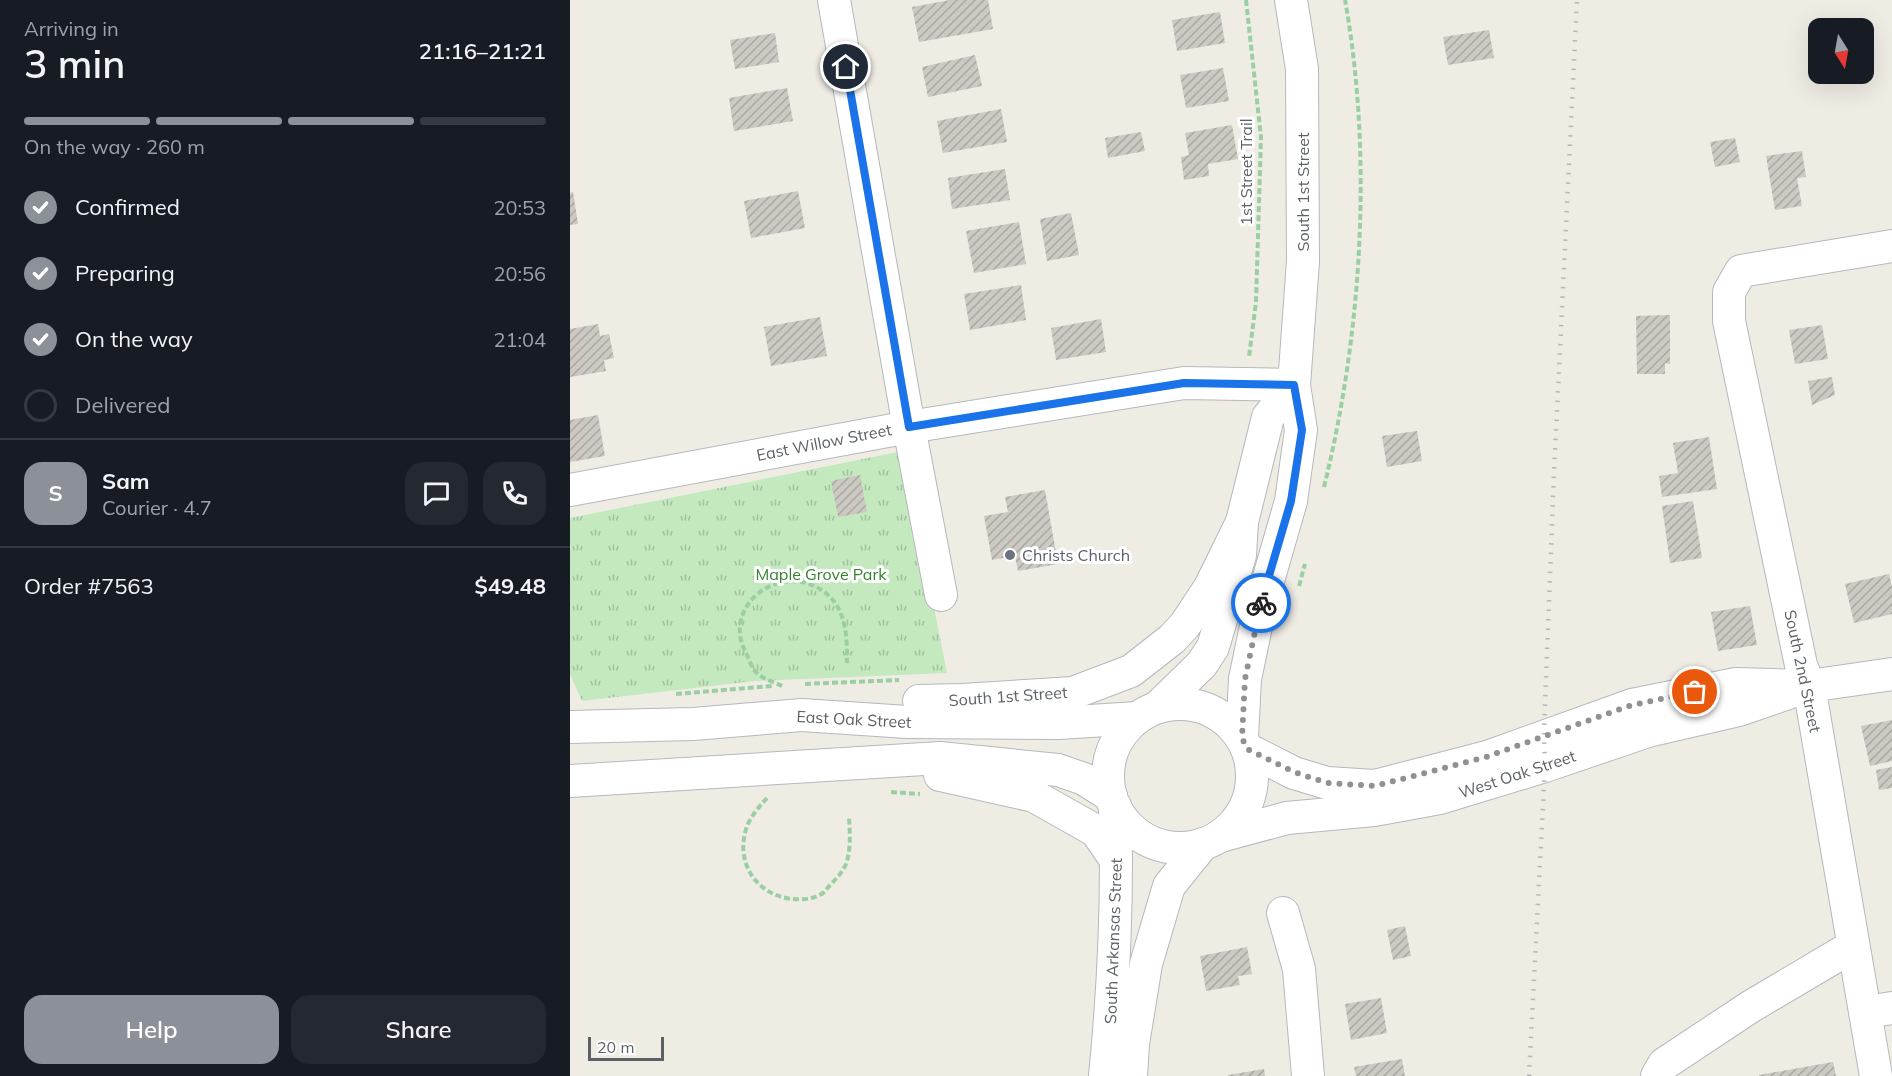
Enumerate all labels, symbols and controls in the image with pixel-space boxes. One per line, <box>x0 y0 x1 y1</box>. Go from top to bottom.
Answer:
text: Arriving in <box>24 16 119 41</box>
north arrow <box>1808 18 1874 84</box>
map controls <box>1808 18 1874 84</box>
text: 21:16–21:21 <box>419 37 546 65</box>
text: 3 min <box>24 39 125 88</box>
pin <box>820 41 871 92</box>
icon: home <box>829 50 862 83</box>
street label: 1st Street Trail <box>1236 118 1256 226</box>
street label: South 1st Street <box>1293 132 1313 251</box>
text: On the way · 260 m <box>24 134 205 159</box>
icon: check <box>24 191 57 224</box>
text: Confirmed <box>75 193 180 221</box>
text: 20:53 <box>493 195 546 220</box>
icon: check <box>24 257 57 290</box>
text: Preparing <box>75 259 175 287</box>
text: 20:56 <box>493 261 546 286</box>
icon: check <box>24 323 57 356</box>
text: On the way <box>75 325 193 353</box>
text: 21:04 <box>493 327 546 352</box>
text: Delivered <box>75 391 170 419</box>
street label: East Willow Street <box>755 419 894 465</box>
button: chat <box>405 462 468 525</box>
button: phone <box>483 462 546 525</box>
text: Sam <box>102 467 150 495</box>
text: S <box>48 479 63 507</box>
text: Courier · 4.7 <box>102 495 212 520</box>
place label: Christs Church <box>1022 545 1130 565</box>
marker: Christs Church <box>1003 548 1017 562</box>
park label: Maple Grove Park <box>756 564 887 584</box>
text: Order #7563 <box>24 572 154 600</box>
text: $49.48 <box>475 572 546 600</box>
courier <box>1231 573 1291 633</box>
icon: bike <box>1245 587 1278 620</box>
street label: South 2nd Street <box>1780 608 1826 734</box>
pin <box>1669 666 1720 717</box>
icon: bag <box>1678 675 1711 708</box>
street label: South 1st Street <box>948 682 1068 710</box>
street label: East Oak Street <box>796 706 912 732</box>
street label: West Oak Street <box>1456 746 1578 802</box>
street label: South Arkansas Street <box>1100 857 1126 1024</box>
button: Help <box>24 995 279 1064</box>
button: Share <box>291 995 546 1064</box>
scale bar <box>588 1034 664 1062</box>
text: 20 m <box>597 1037 634 1057</box>

